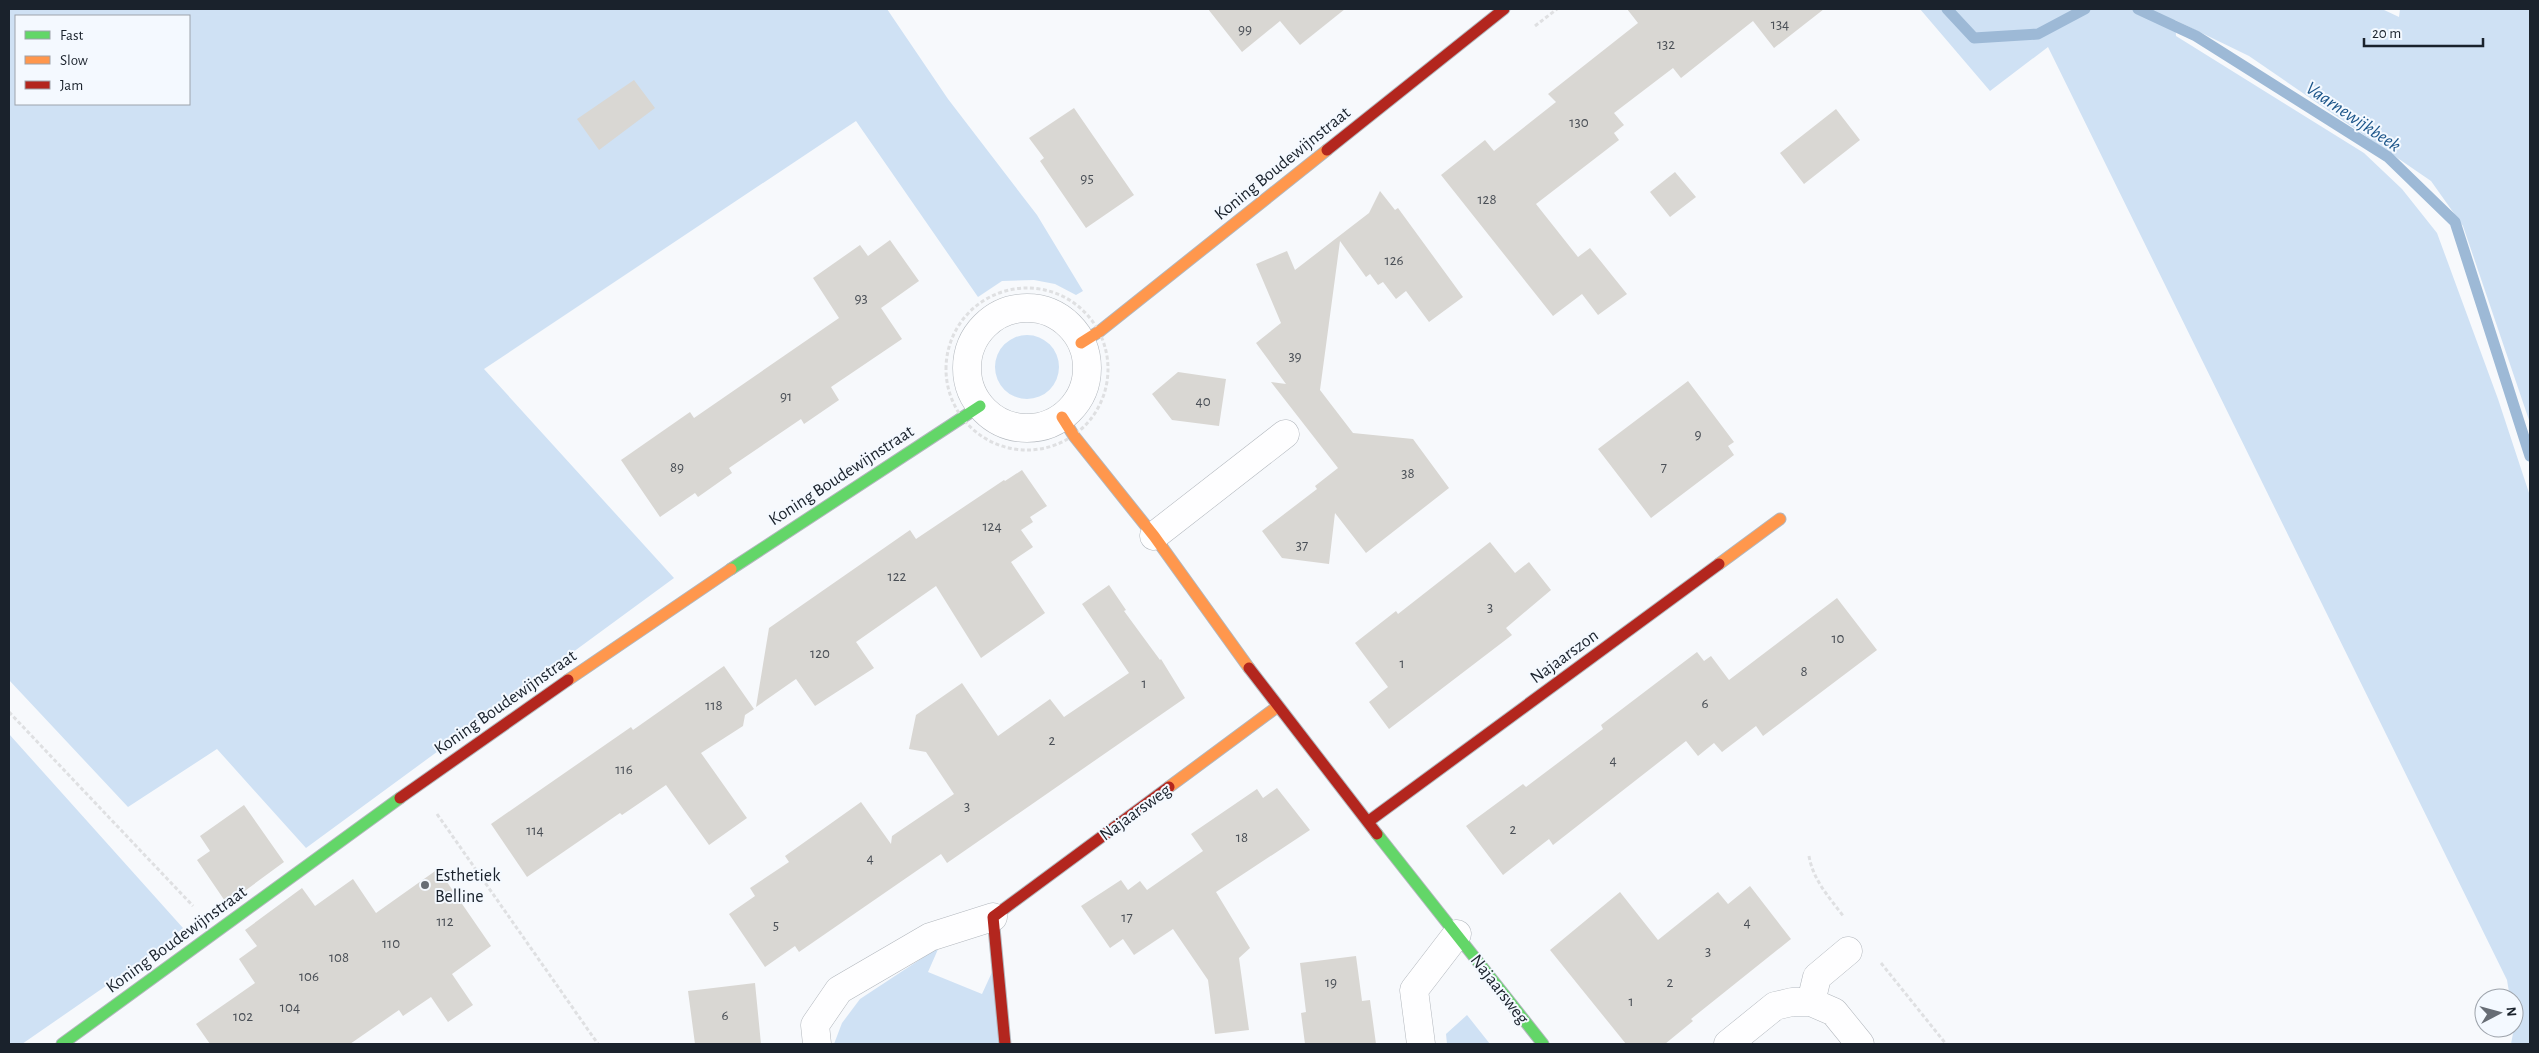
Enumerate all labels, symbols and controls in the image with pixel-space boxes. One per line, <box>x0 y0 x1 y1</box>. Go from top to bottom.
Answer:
legend <box>15 15 190 105</box>
scale bar <box>2364 15 2483 47</box>
house number: 134 <box>1771 17 1789 32</box>
house number: 99 <box>1238 22 1252 37</box>
text: 20 m <box>2372 26 2401 41</box>
text: Fast <box>60 28 84 43</box>
house number: 132 <box>1657 37 1675 52</box>
text: Slow <box>60 53 88 68</box>
text: Jam <box>60 78 83 93</box>
water label: Vaarnewijkbeek <box>2302 79 2404 156</box>
street label: Koning Boudewijnstraat <box>1211 104 1354 224</box>
house number: 130 <box>1569 115 1589 130</box>
house number: 95 <box>1080 171 1094 186</box>
house number: 128 <box>1477 192 1497 207</box>
house number: 126 <box>1384 253 1404 268</box>
house number: 93 <box>854 291 868 306</box>
house number: 39 <box>1288 349 1302 364</box>
house number: 91 <box>780 389 792 404</box>
house number: 40 <box>1195 394 1211 409</box>
street label: Koning Boudewijnstraat <box>766 422 917 529</box>
house number: 9 <box>1694 427 1702 442</box>
house number: 89 <box>670 460 684 475</box>
house number: 7 <box>1661 460 1667 475</box>
house number: 38 <box>1401 466 1415 481</box>
house number: 124 <box>982 519 1002 534</box>
house number: 37 <box>1296 538 1308 553</box>
house number: 122 <box>888 569 907 584</box>
house number: 3 <box>1487 600 1493 615</box>
street label: Najaarszon <box>1527 626 1602 687</box>
house number: 10 <box>1831 631 1845 646</box>
house number: 120 <box>810 646 830 661</box>
street label: Koning Boudewijnstraat <box>431 647 580 759</box>
house number: 1 <box>1399 656 1405 671</box>
house number: 8 <box>1800 664 1808 679</box>
house number: 1 <box>1141 676 1147 691</box>
house number: 6 <box>1701 696 1709 711</box>
house number: 118 <box>705 698 723 713</box>
house number: 2 <box>1049 733 1056 748</box>
house number: 4 <box>1609 753 1617 768</box>
house number: 116 <box>615 762 633 777</box>
street label: Najaarsweg <box>1097 781 1175 844</box>
house number: 3 <box>964 799 970 814</box>
house number: 2 <box>1510 822 1517 837</box>
house number: 114 <box>526 823 544 838</box>
house number: 18 <box>1236 830 1248 845</box>
house number: 4 <box>866 851 874 866</box>
place label: Esthetiek Belline <box>435 867 501 906</box>
marker: Esthetiek Belline <box>419 879 431 891</box>
street label: Koning Boudewijnstraat <box>103 883 250 997</box>
house number: 17 <box>1121 910 1133 925</box>
house number: 112 <box>436 914 454 929</box>
house number: 4 <box>1743 915 1751 930</box>
house number: 5 <box>773 918 779 933</box>
house number: 110 <box>382 936 400 951</box>
house number: 3 <box>1705 944 1711 959</box>
house number: 108 <box>329 950 349 965</box>
street label: Najaarsweg <box>1467 951 1532 1028</box>
house number: 106 <box>299 969 319 984</box>
house number: 19 <box>1325 975 1337 990</box>
house number: 2 <box>1667 975 1674 990</box>
north arrow <box>2474 988 2524 1038</box>
house number: 1 <box>1628 994 1634 1009</box>
house number: 104 <box>280 1000 300 1015</box>
text: N <box>2503 1006 2518 1017</box>
house number: 6 <box>721 1008 729 1023</box>
house number: 102 <box>233 1009 253 1024</box>

